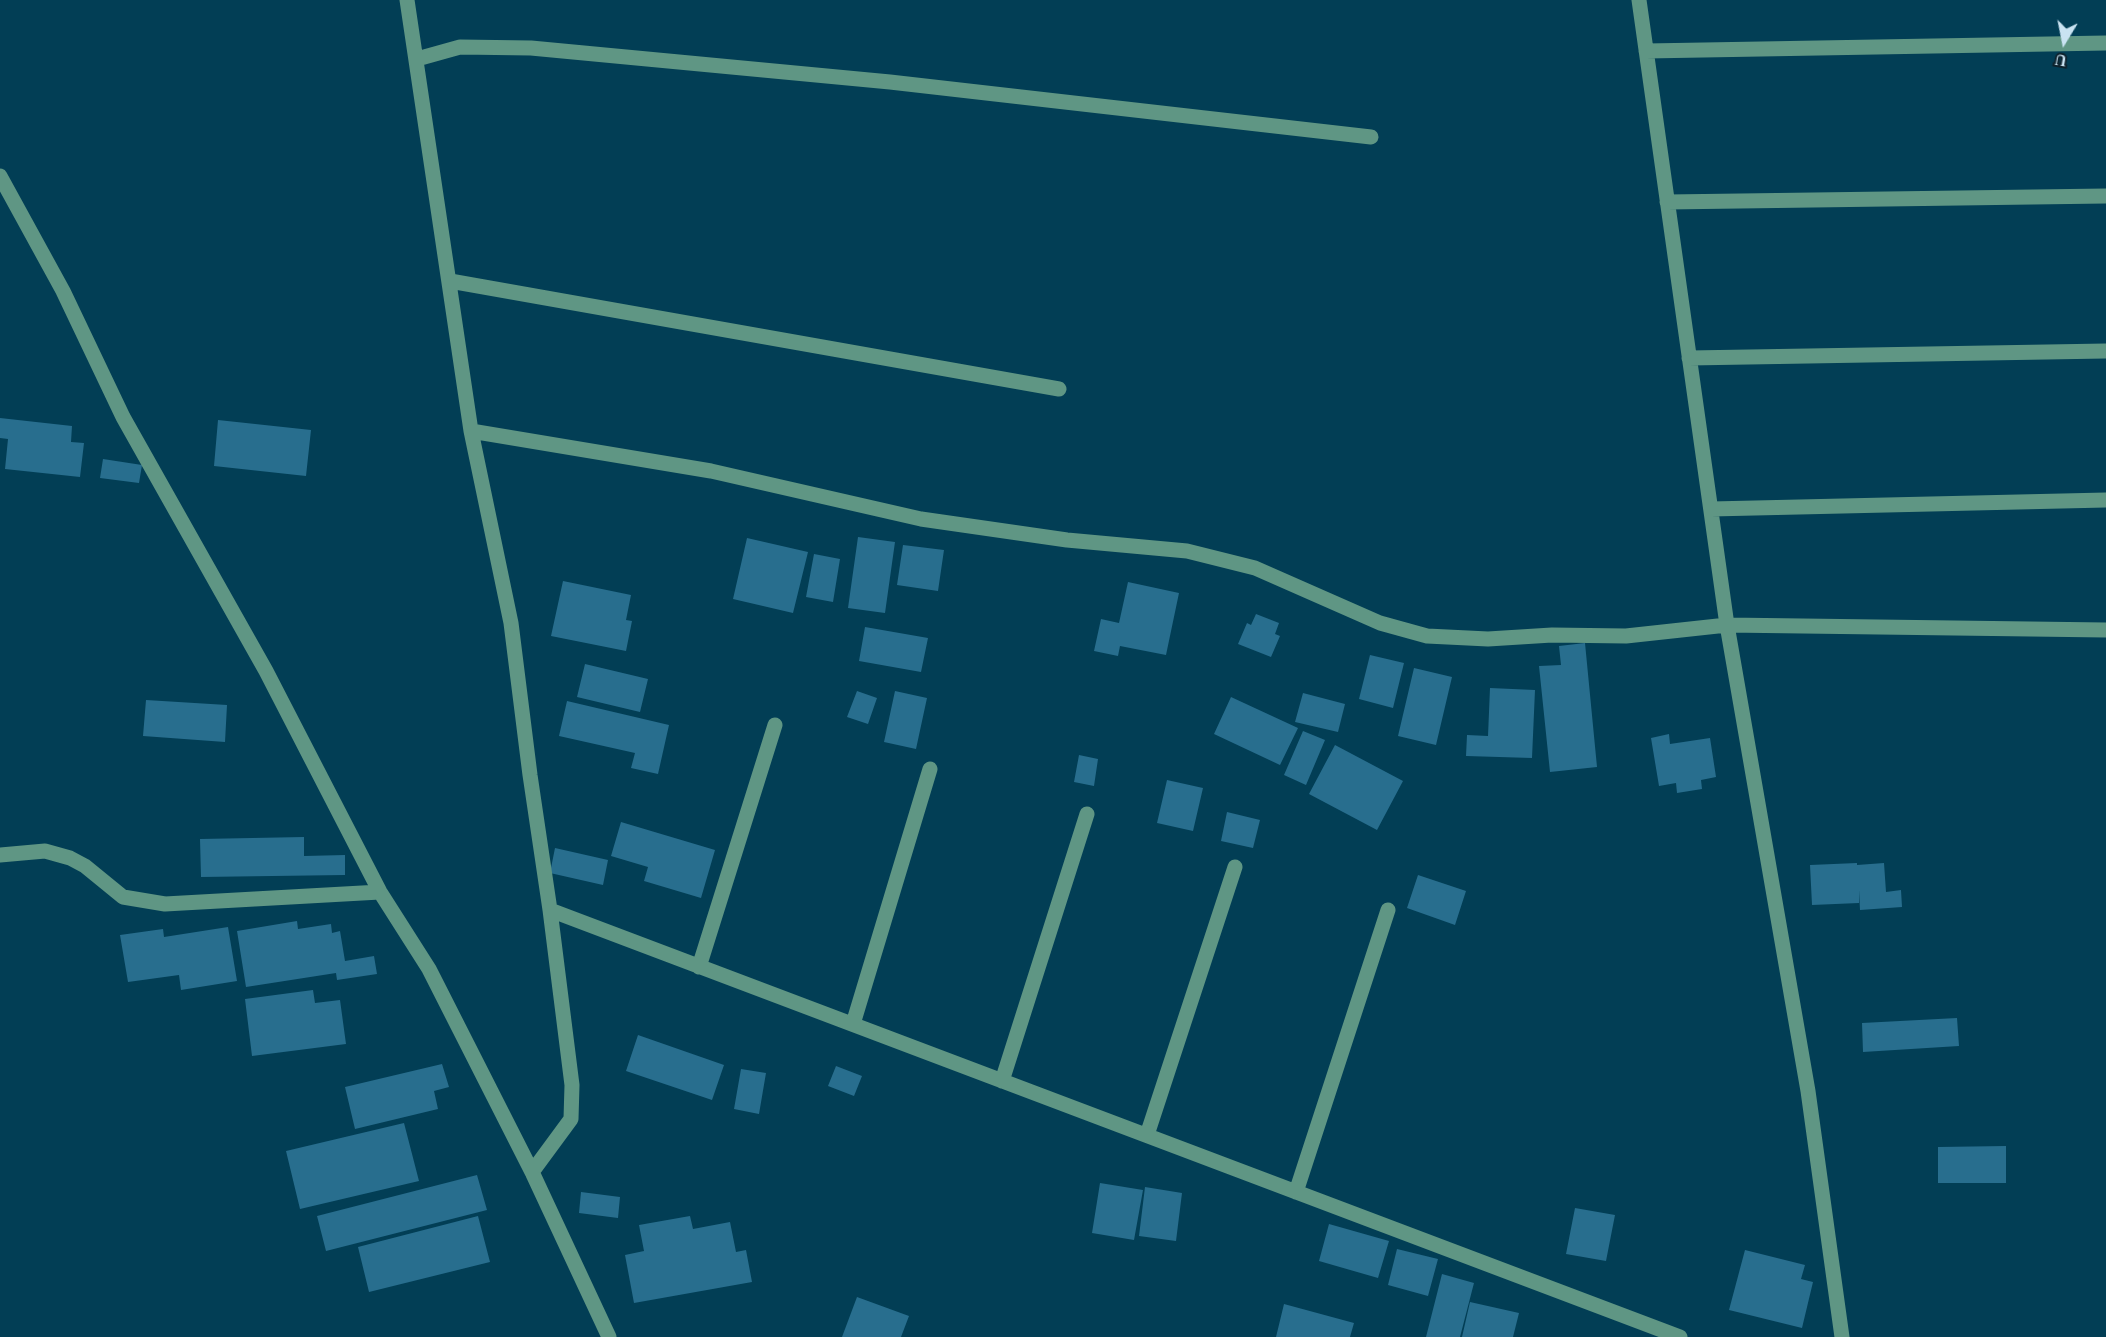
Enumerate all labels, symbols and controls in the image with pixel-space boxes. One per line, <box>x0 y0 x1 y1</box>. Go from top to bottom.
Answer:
north arrow <box>2034 12 2094 72</box>
text: U <box>2054 51 2068 70</box>

